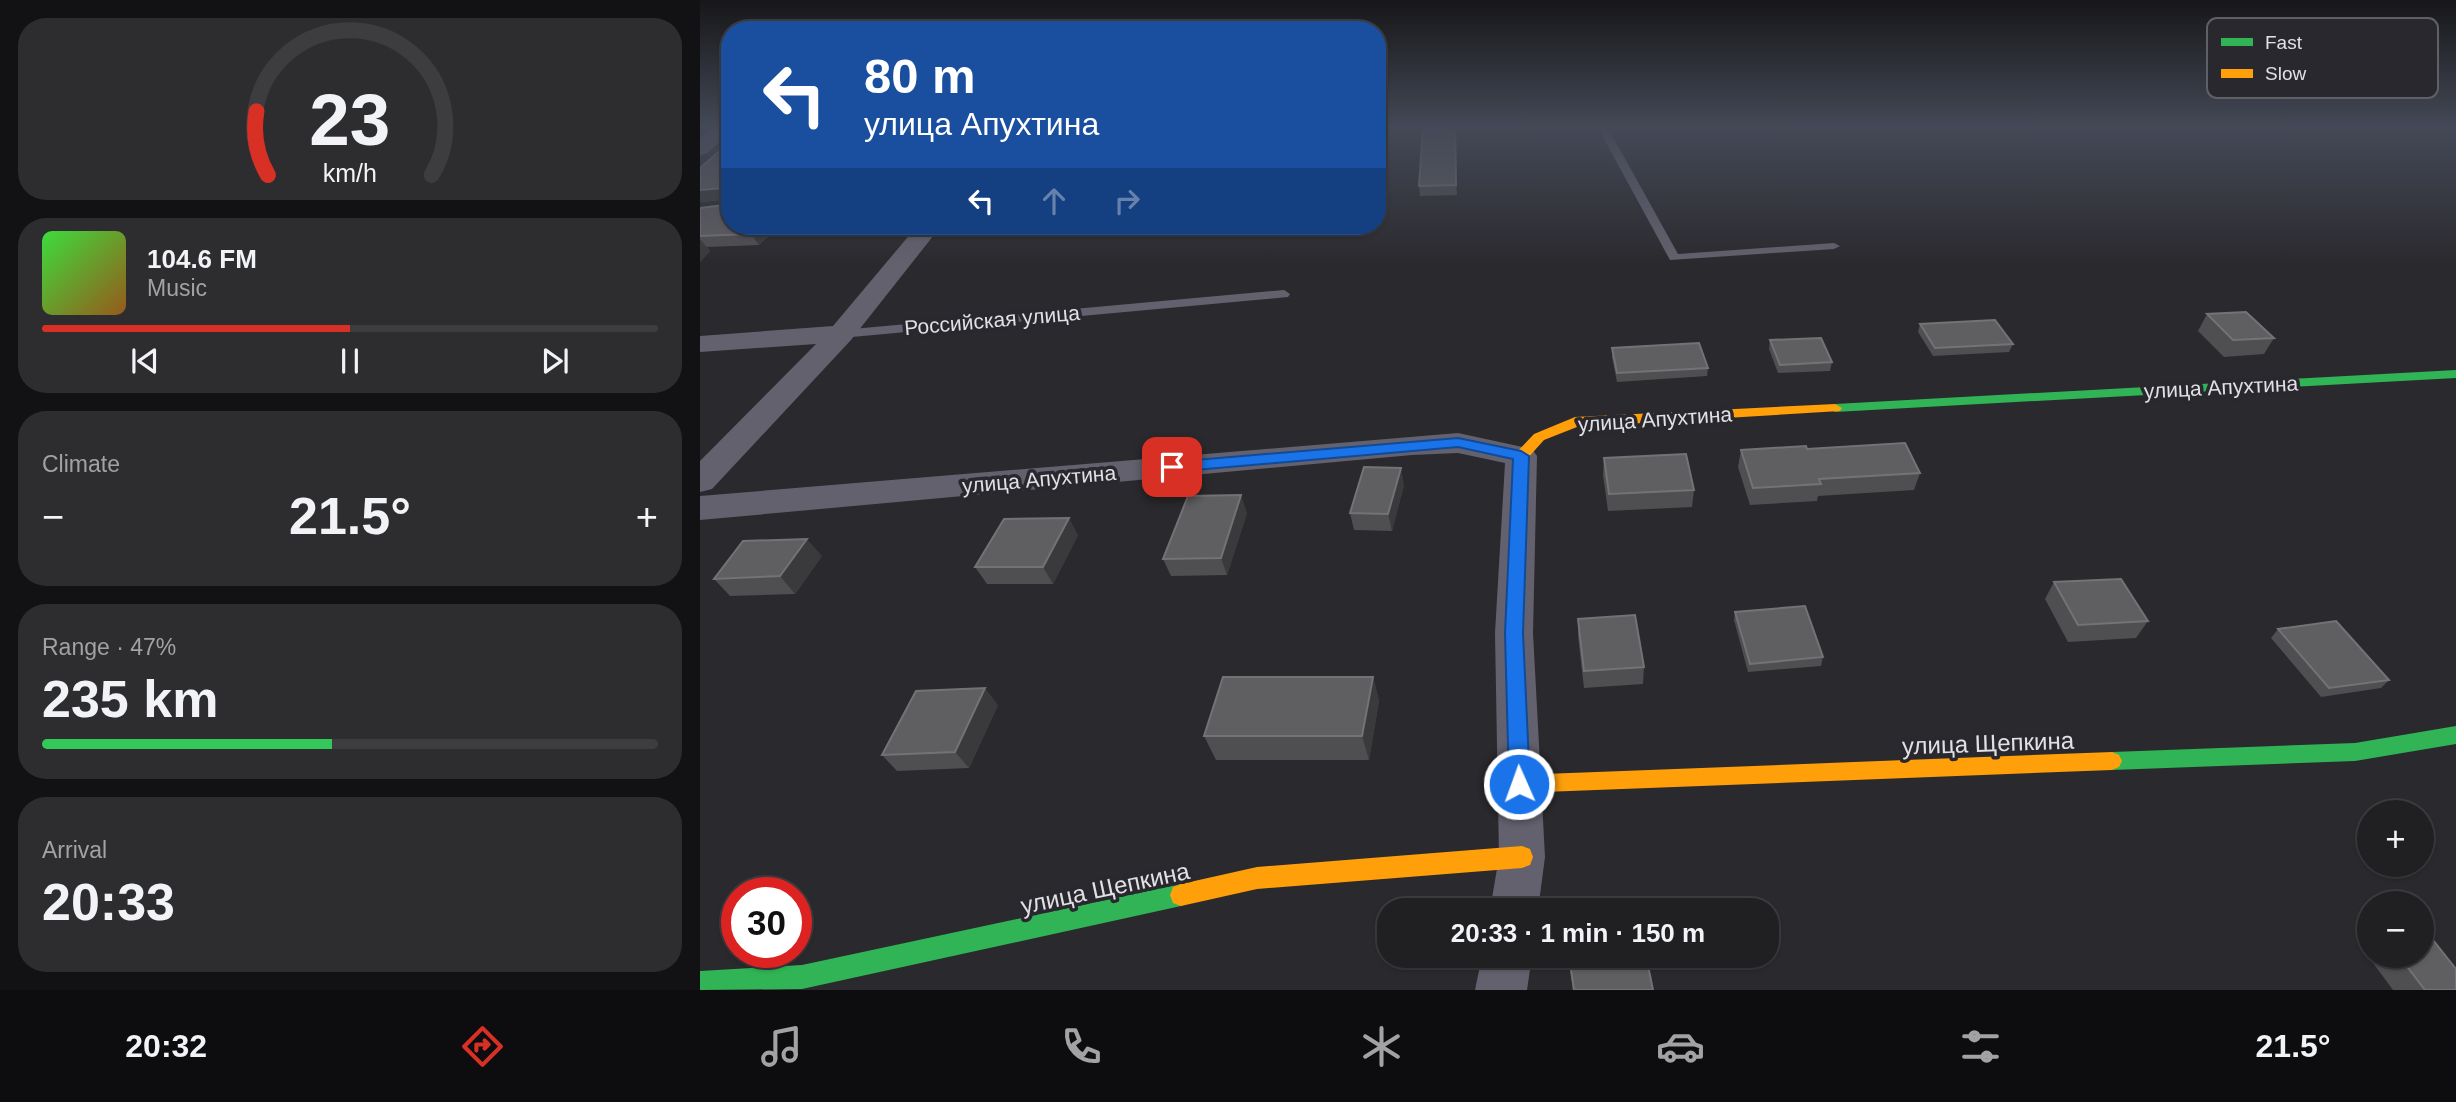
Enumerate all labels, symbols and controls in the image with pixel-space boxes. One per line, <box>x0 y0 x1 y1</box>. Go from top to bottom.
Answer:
legend <box>2207 18 2438 98</box>
text: Fast <box>2265 32 2303 53</box>
icon: left <box>749 49 840 140</box>
text: 80 m <box>864 49 976 103</box>
text: Slow <box>2265 63 2306 84</box>
text: 23 <box>310 79 390 160</box>
text: улица Апухтина <box>864 106 1099 142</box>
text: km/h <box>323 159 377 187</box>
icon: left <box>962 182 1000 220</box>
icon: ahead <box>1035 182 1073 220</box>
icon: right <box>1108 182 1146 220</box>
text: 104.6 FM <box>147 244 257 274</box>
text: Music <box>147 275 207 301</box>
street label: Российская улица <box>903 301 1081 339</box>
icon: previous <box>126 342 164 380</box>
icon: pause <box>331 342 369 380</box>
icon: next <box>536 342 574 380</box>
street label: улица Апухтина <box>2143 371 2299 403</box>
street label: улица Апухтина <box>1577 402 1733 436</box>
pin <box>1142 437 1202 497</box>
icon: arrive <box>1153 448 1191 486</box>
text: Climate <box>42 451 120 477</box>
street label: улица Апухтина <box>961 461 1117 497</box>
text: 21.5° <box>289 487 411 545</box>
text: − <box>42 496 64 538</box>
text: + <box>636 496 658 538</box>
text: Range · 47% <box>42 634 176 660</box>
text: 235 km <box>42 670 218 728</box>
street label: улица Щепкина <box>1902 726 2075 759</box>
position arrow <box>1482 747 1556 821</box>
map controls <box>2357 800 2434 968</box>
button: + <box>2357 800 2434 877</box>
text: Arrival <box>42 837 107 863</box>
street label: улица Щепкина <box>1018 857 1193 919</box>
text: 20:33 <box>42 873 175 931</box>
speed limit sign: 30 <box>721 877 812 968</box>
button: − <box>2357 891 2434 968</box>
text: 20:33 · 1 min · 150 m <box>1451 918 1705 948</box>
icon: directions <box>458 1022 507 1071</box>
icon: music <box>757 1022 806 1071</box>
icon: phone <box>1057 1022 1106 1071</box>
icon: climate <box>1357 1022 1406 1071</box>
icon: car <box>1656 1022 1705 1071</box>
icon: filters <box>1956 1022 2005 1071</box>
text: 20:32 <box>125 1028 207 1064</box>
text: 21.5° <box>2256 1028 2331 1064</box>

